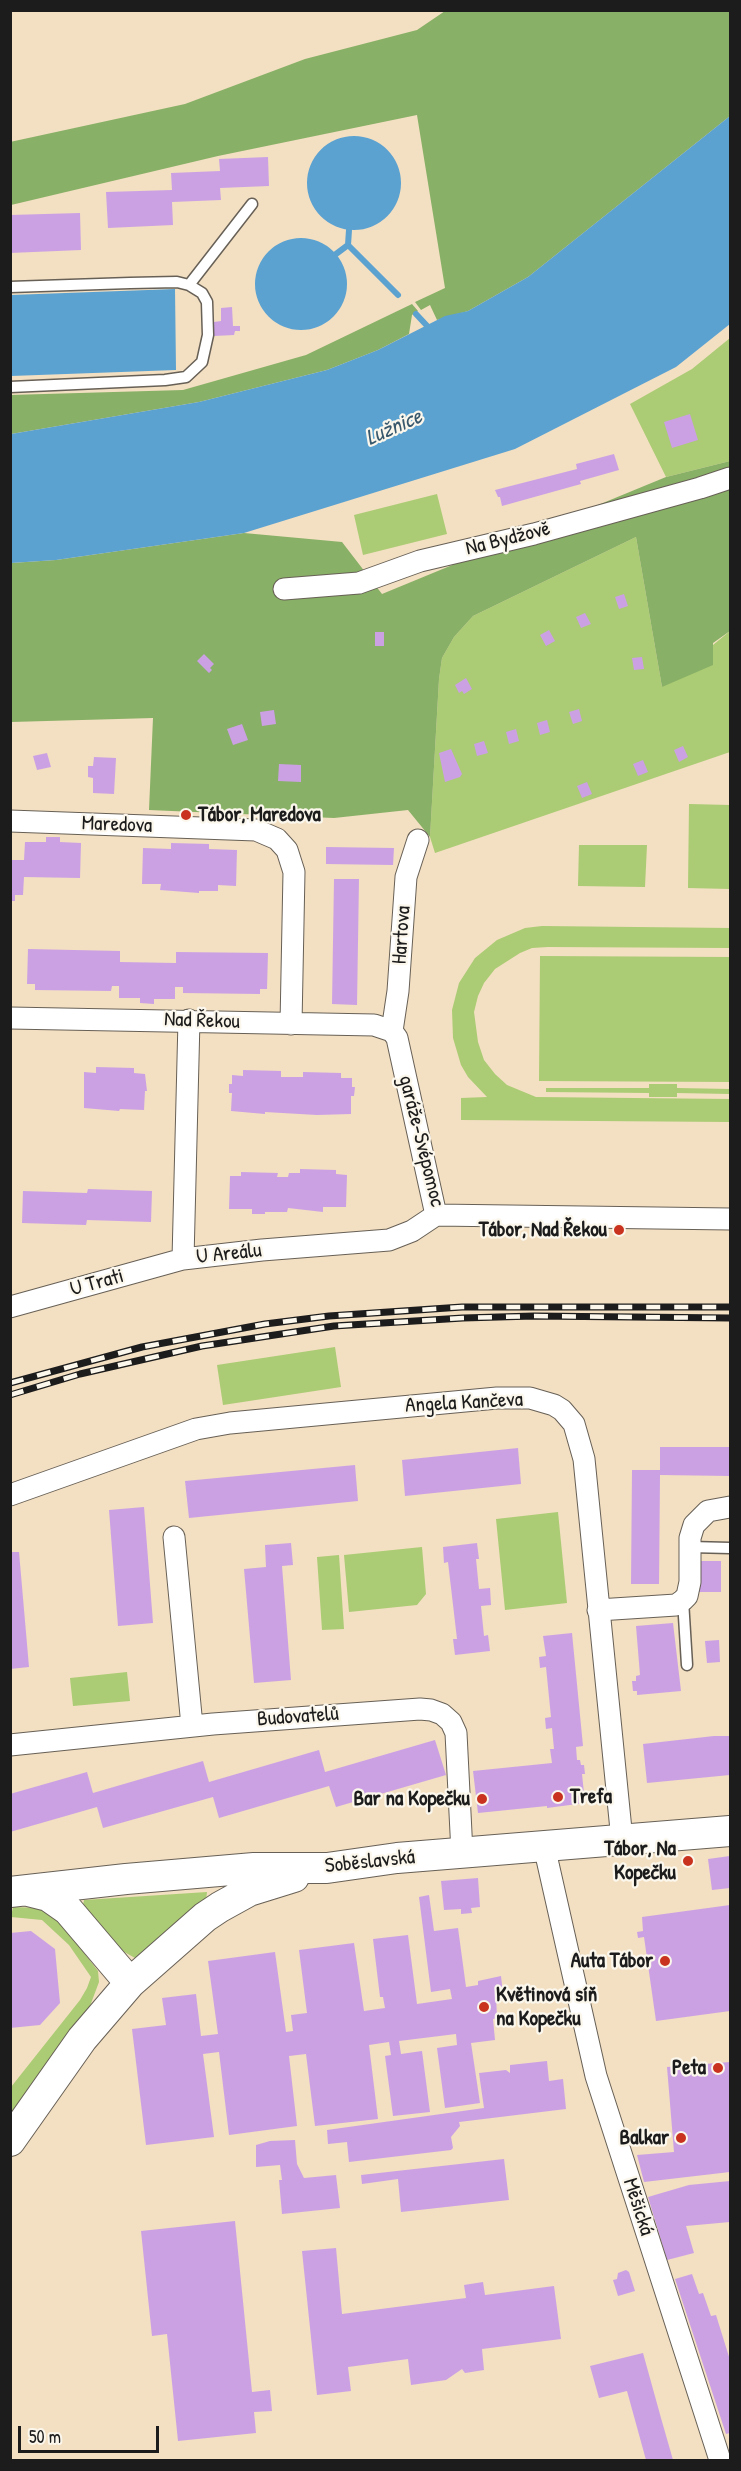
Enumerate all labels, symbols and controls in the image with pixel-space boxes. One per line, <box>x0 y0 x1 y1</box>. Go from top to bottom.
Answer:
water label: Lužnice <box>362 404 426 452</box>
street label: Na Bydžově <box>463 516 553 562</box>
place label: Tábor, Maredova <box>198 802 321 828</box>
marker: Tábor, Maredova <box>179 808 193 822</box>
street label: Maredova <box>81 811 153 839</box>
street label: Hartova <box>387 905 417 965</box>
street label: Nad Řekou <box>164 1007 240 1035</box>
street label: garáže-Svépomoc <box>393 1073 449 1209</box>
place label: Tábor, Nad Řekou <box>479 1217 607 1243</box>
marker: Tábor, Nad Řekou <box>612 1223 626 1237</box>
street label: U Areálu <box>195 1238 263 1270</box>
street label: U Trati <box>67 1264 127 1302</box>
street label: Angela Kančeva <box>404 1387 524 1419</box>
street label: Budovatelů <box>256 1702 340 1732</box>
place label: Trefa <box>570 1784 612 1810</box>
place label: Bar na Kopečku <box>354 1786 470 1812</box>
marker: Trefa <box>551 1790 565 1804</box>
marker: Bar na Kopečku <box>475 1792 489 1806</box>
place label: Tábor, Na Kopečku <box>604 1836 676 1886</box>
street label: Soběslavská <box>324 1845 416 1879</box>
marker: Tábor, Na Kopečku <box>681 1854 695 1868</box>
place label: Auta Tábor <box>571 1948 653 1974</box>
marker: Auta Tábor <box>658 1954 672 1968</box>
place label: Květinová síň na Kopečku <box>496 1982 597 2032</box>
marker: Květinová síň na Kopečku <box>477 2000 491 2014</box>
place label: Peta <box>672 2055 706 2081</box>
marker: Peta <box>711 2061 725 2075</box>
place label: Balkar <box>620 2125 669 2151</box>
marker: Balkar <box>674 2131 688 2145</box>
street label: Měšická <box>617 2175 659 2239</box>
scale bar <box>21 2414 162 2452</box>
text: 50 m <box>29 2424 61 2449</box>

